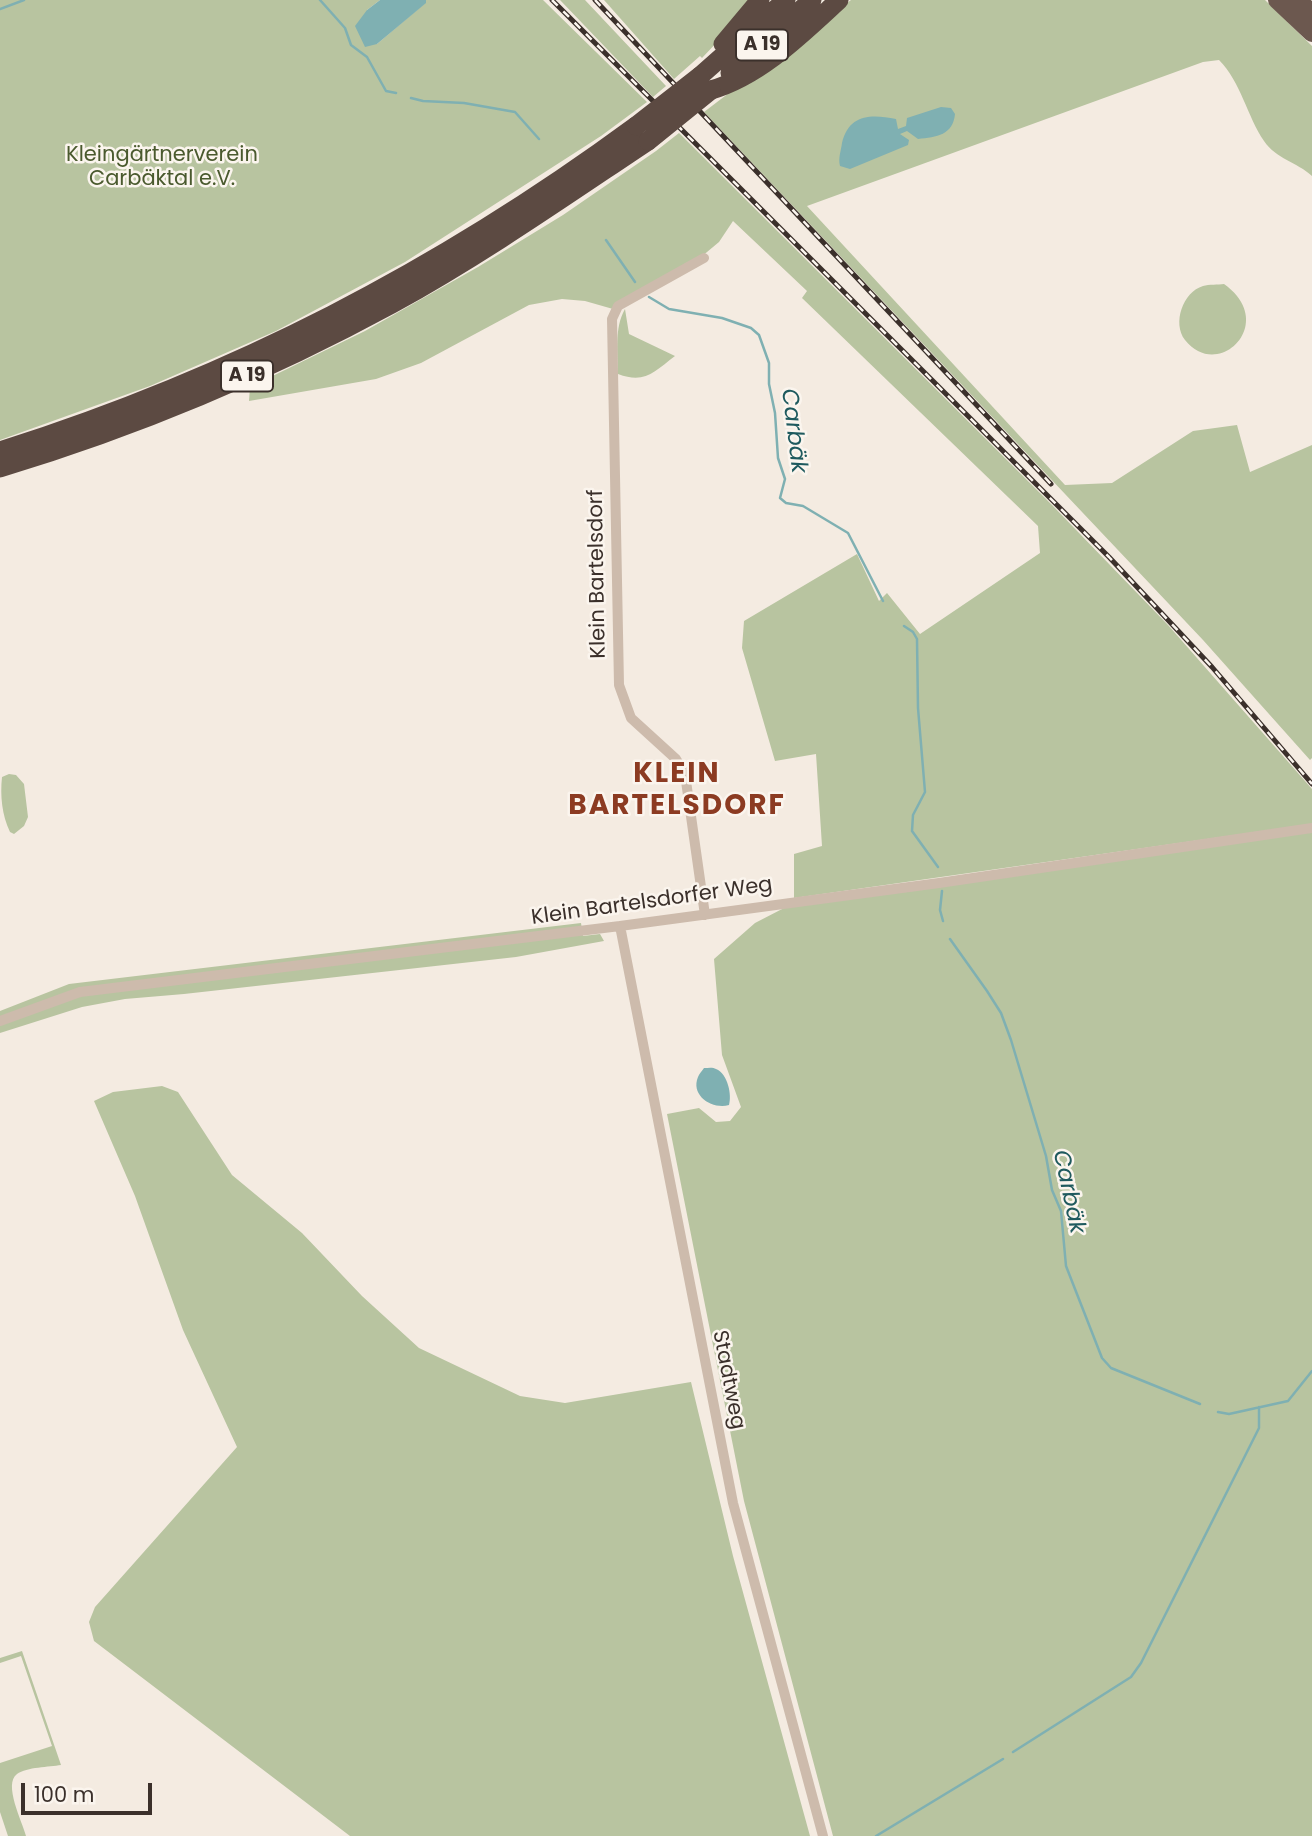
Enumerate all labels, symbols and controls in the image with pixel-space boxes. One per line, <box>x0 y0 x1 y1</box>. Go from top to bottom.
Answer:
road number: A 19 <box>736 30 788 60</box>
park label: Kleingärtnerverein Carbäktal e.V. <box>66 143 258 193</box>
road number: A 19 <box>221 360 273 392</box>
water label: Carbäk <box>774 387 812 475</box>
street label: Klein Bartelsdorf <box>584 489 612 659</box>
district label: KLEIN BARTELSDORF <box>570 758 784 824</box>
street label: Klein Bartelsdorfer Weg <box>530 873 774 931</box>
water label: Carbäk <box>1046 1148 1090 1236</box>
street label: Stadtweg <box>706 1328 750 1432</box>
scale bar <box>24 1770 156 1814</box>
text: 100 m <box>34 1780 94 1809</box>

